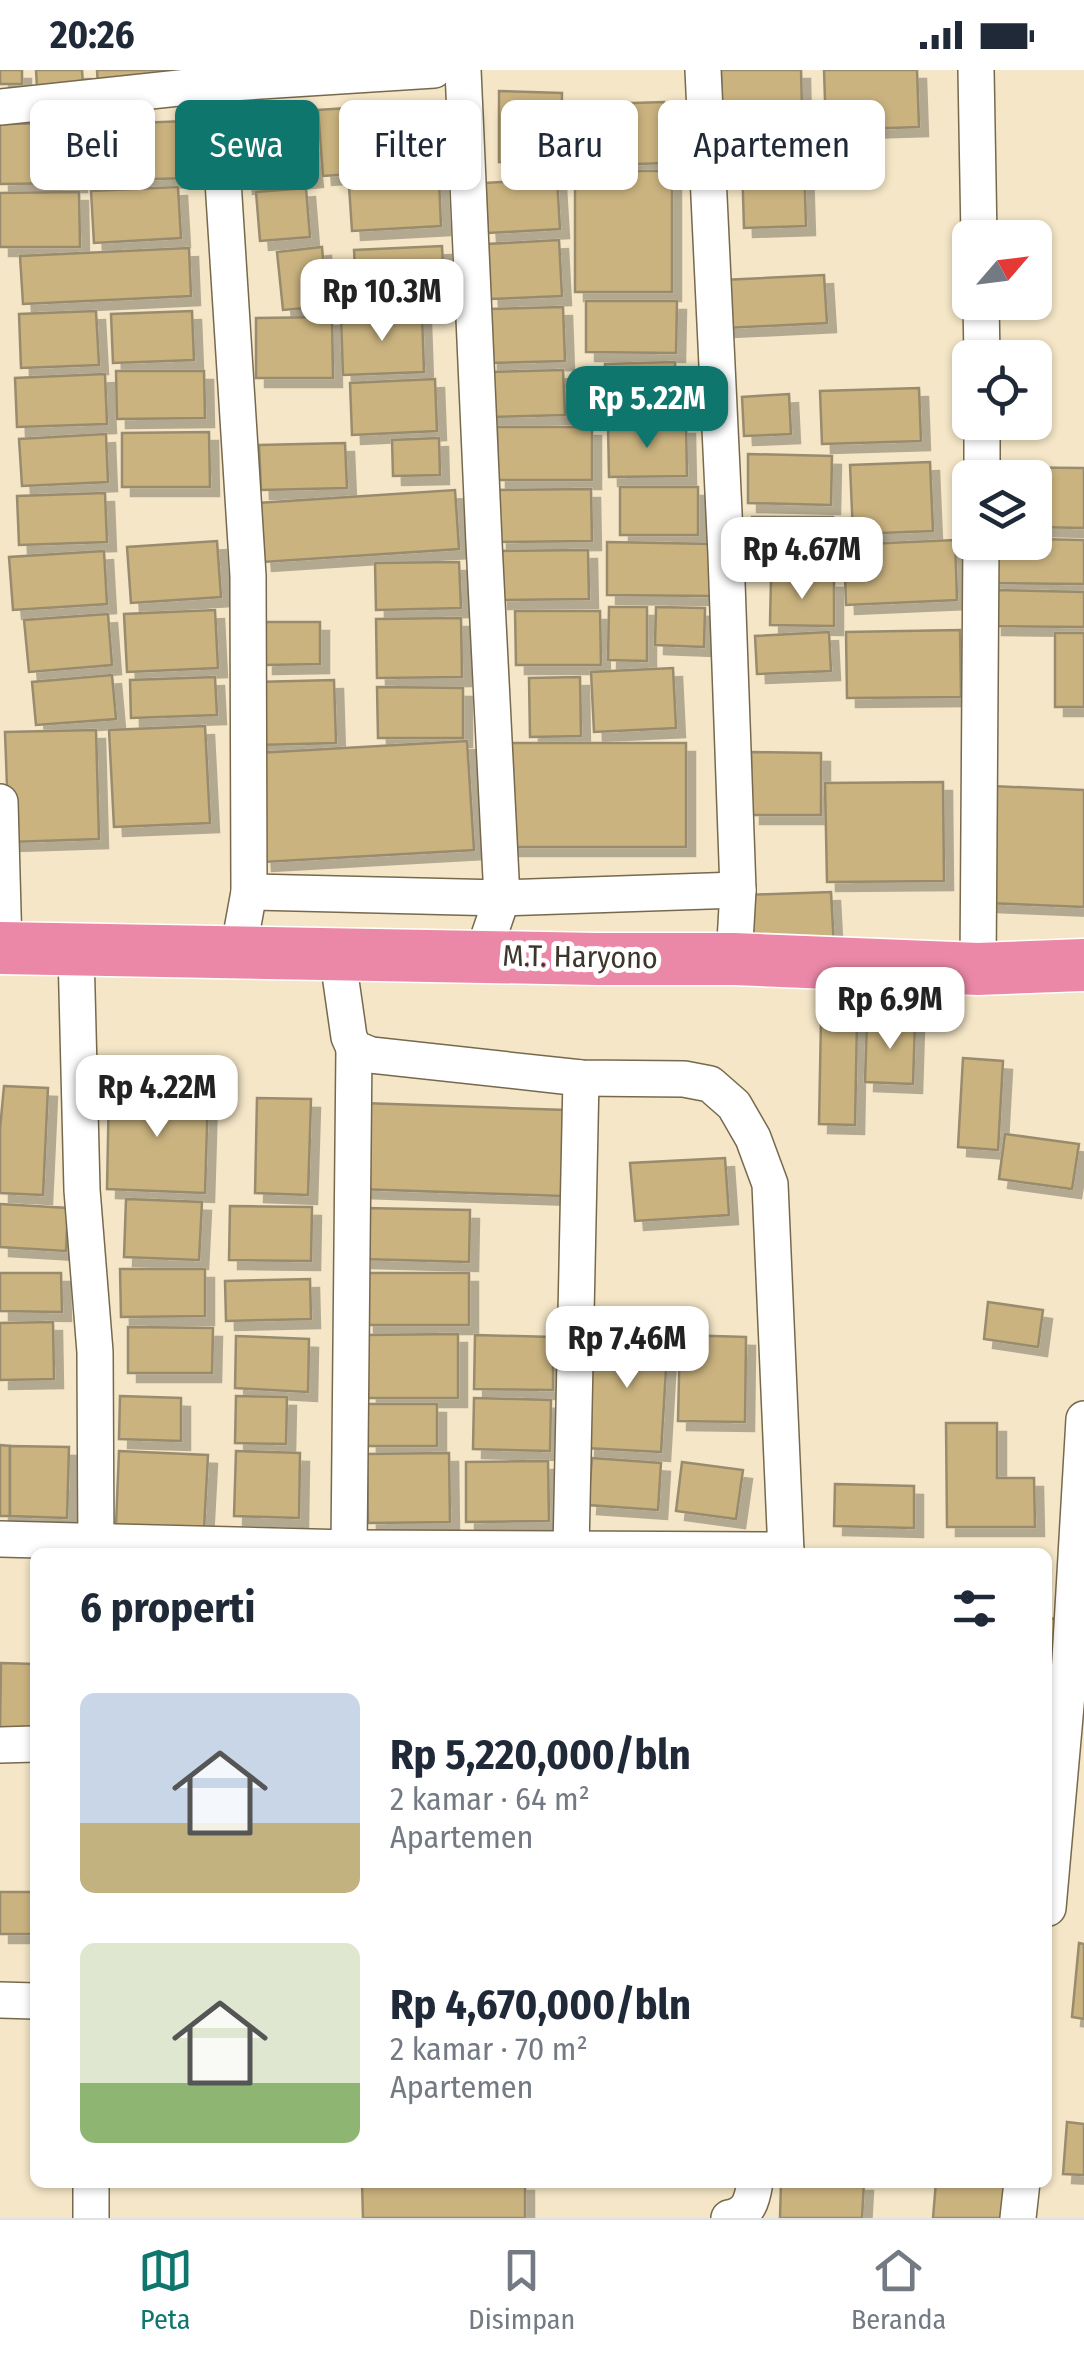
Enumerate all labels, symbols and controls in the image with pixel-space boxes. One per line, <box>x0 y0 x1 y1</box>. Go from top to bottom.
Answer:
text: 20:26 <box>50 12 135 58</box>
chip: Beli <box>30 100 155 190</box>
chip: Sewa <box>175 100 319 190</box>
chip: Filter <box>339 100 481 190</box>
chip: Baru <box>501 100 638 190</box>
chip: Apartemen <box>658 100 885 190</box>
north arrow <box>952 220 1052 320</box>
map controls <box>952 220 1052 560</box>
pin: Rp 10.3M <box>279 259 485 344</box>
text: Rp 10.3M <box>322 272 442 310</box>
button: locate <box>952 340 1052 440</box>
pin: Rp 5.22M <box>544 366 750 451</box>
text: Rp 5.22M <box>588 379 706 417</box>
button: layers <box>952 460 1052 560</box>
pin: Rp 4.67M <box>699 517 905 602</box>
text: Rp 4.67M <box>743 530 861 568</box>
street label: M.T. Haryono <box>502 938 658 976</box>
pin: Rp 6.9M <box>798 967 982 1052</box>
text: Rp 6.9M <box>838 980 942 1018</box>
pin: Rp 4.22M <box>54 1055 260 1140</box>
text: Rp 4.22M <box>98 1068 216 1106</box>
pin: Rp 7.46M <box>524 1306 730 1391</box>
text: Rp 7.46M <box>568 1319 686 1357</box>
icon: filters <box>947 1581 1002 1636</box>
text: 6 properti <box>80 1583 255 1633</box>
text: Rp 5,220,000/bln <box>390 1730 691 1780</box>
icon: home <box>160 1733 280 1853</box>
text: 2 kamar · 64 m² <box>390 1780 590 1818</box>
text: Apartemen <box>390 1818 534 1856</box>
text: Rp 4,670,000/bln <box>390 1980 691 2030</box>
icon: home <box>160 1983 280 2103</box>
text: 2 kamar · 70 m² <box>390 2030 588 2068</box>
text: Apartemen <box>390 2068 534 2106</box>
tab: Peta <box>138 2243 193 2336</box>
tab: Disimpan <box>468 2243 575 2336</box>
tab: Beranda <box>851 2243 946 2336</box>

